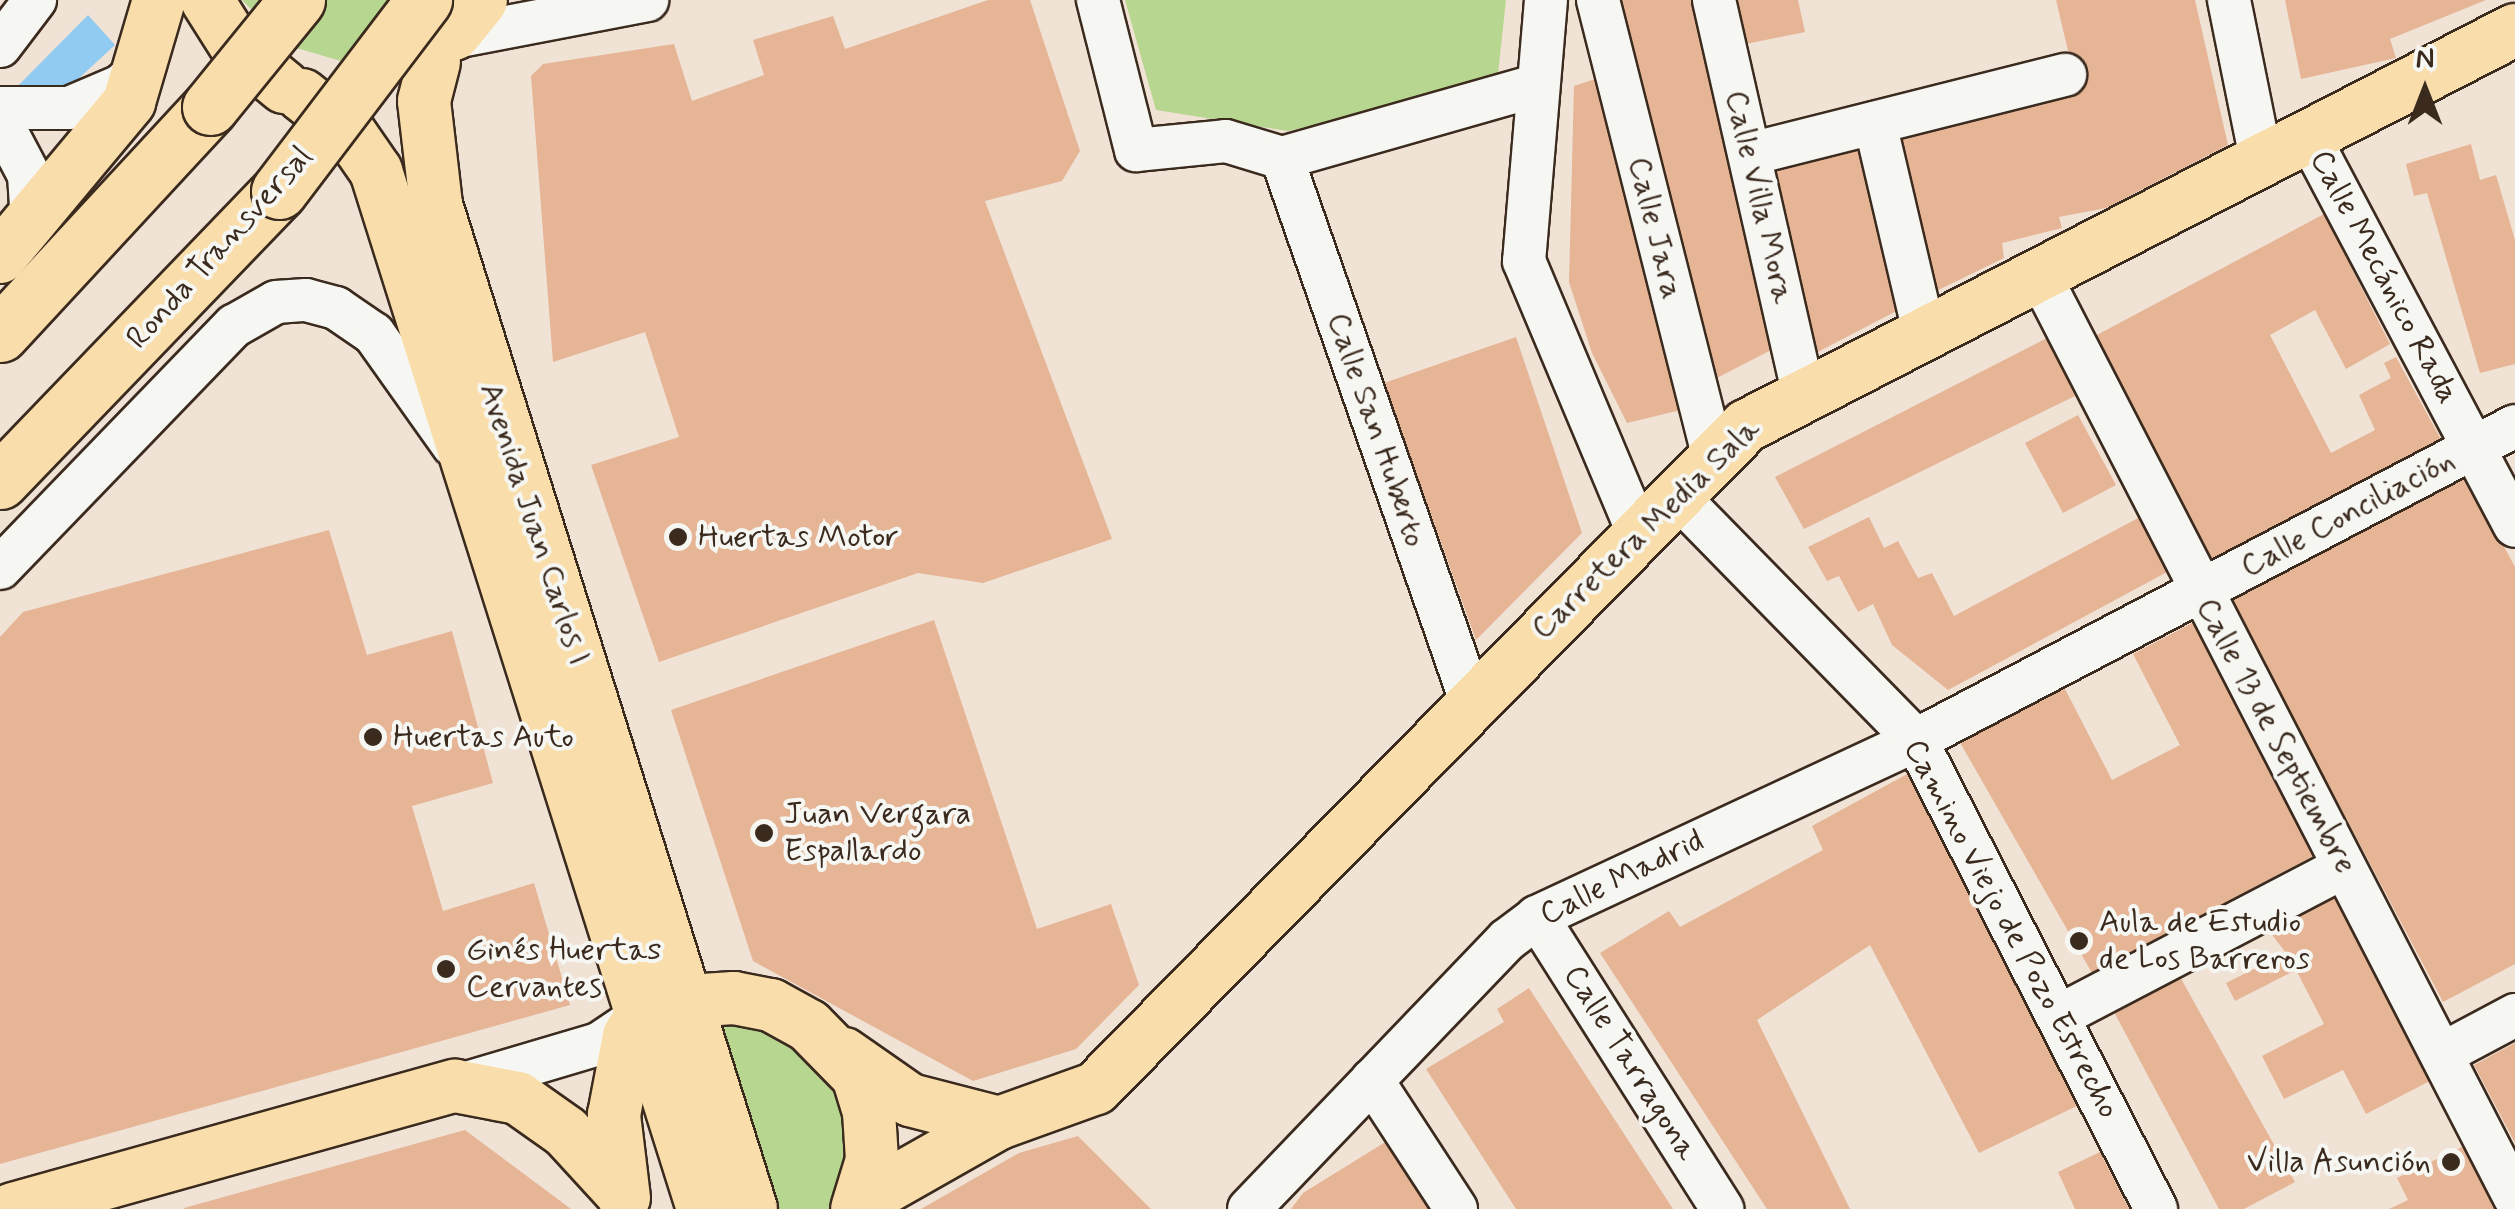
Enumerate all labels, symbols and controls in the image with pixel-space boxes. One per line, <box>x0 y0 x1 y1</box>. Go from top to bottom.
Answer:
north arrow <box>2375 40 2475 140</box>
text: N <box>2416 41 2434 78</box>
street label: Calle Villa Mora <box>1716 89 1802 305</box>
street label: Ronda Transversal <box>119 138 321 358</box>
street label: Calle Mecánico Rada <box>2302 145 2466 409</box>
street label: Calle Jara <box>1619 155 1691 301</box>
street label: Calle San Huberto <box>1318 309 1434 551</box>
street label: Avenida Juan Carlos I <box>469 374 599 674</box>
street label: Carretera Media Sala <box>1523 409 1769 649</box>
street label: Calle Conciliación <box>2234 441 2462 587</box>
place label: Huertas Motor <box>698 518 895 556</box>
marker: Huertas Motor <box>667 526 689 548</box>
street label: Calle 13 de Septiembre <box>2186 590 2366 882</box>
place label: Huertas Auto <box>393 718 574 756</box>
marker: Huertas Auto <box>362 726 384 748</box>
street label: Camino Viejo de Pozo Estrecho <box>1896 735 2126 1123</box>
place label: Juan Vergara Espallardo <box>784 796 970 871</box>
marker: Juan Vergara Espallardo <box>753 822 775 844</box>
street label: Calle Madrid <box>1535 822 1709 934</box>
place label: Aula de Estudio de Los Barreros <box>2099 904 2313 979</box>
marker: Aula de Estudio de Los Barreros <box>2068 930 2090 952</box>
place label: Ginés Huertas Cervantes <box>466 932 659 1007</box>
marker: Ginés Huertas Cervantes <box>435 958 457 980</box>
street label: Calle Tarragona <box>1558 963 1702 1163</box>
place label: Villa Asunción <box>2250 1143 2431 1181</box>
marker: Villa Asunción <box>2440 1151 2462 1173</box>

